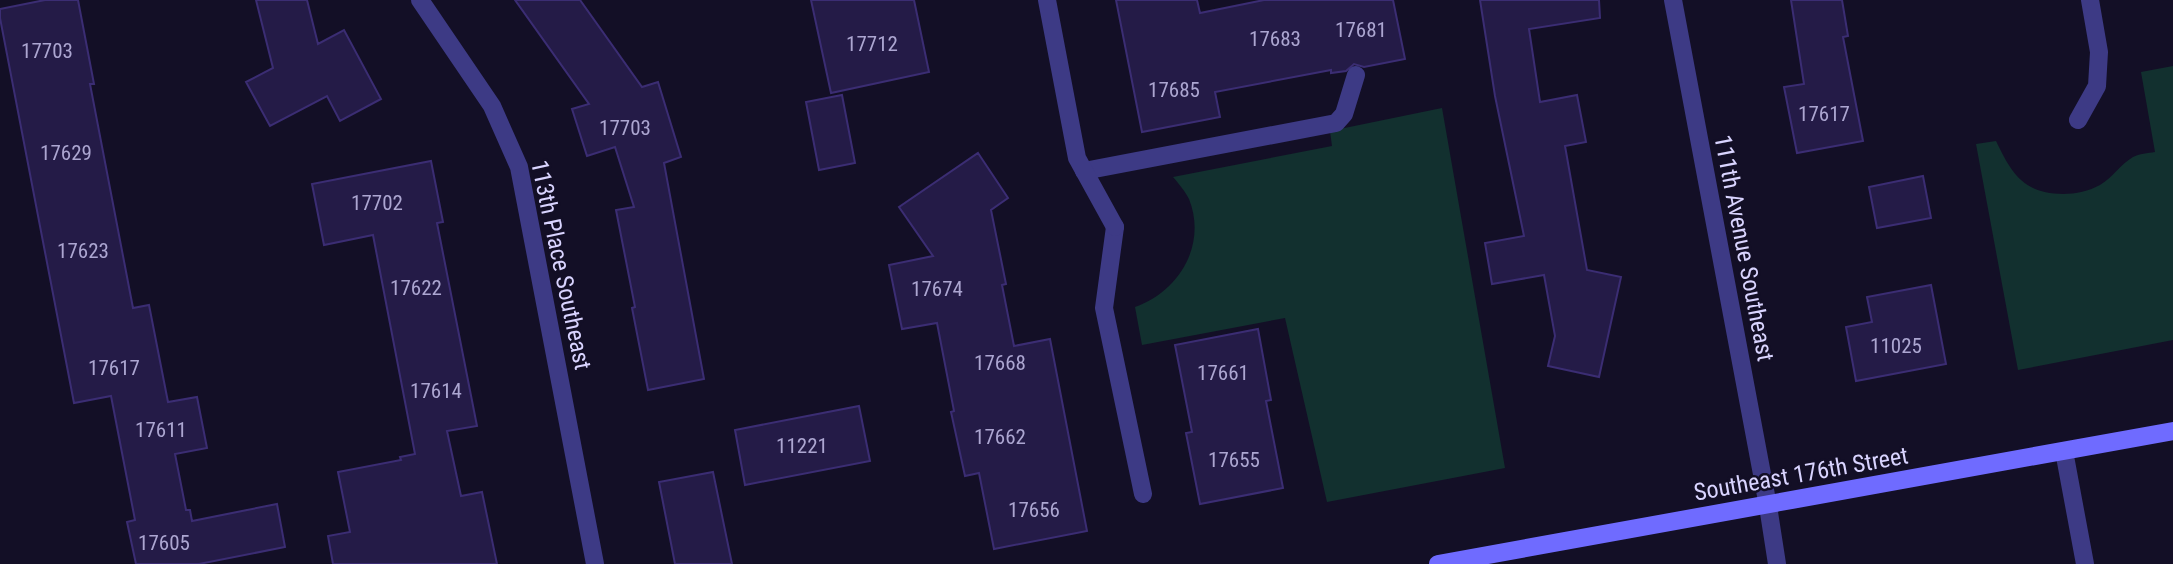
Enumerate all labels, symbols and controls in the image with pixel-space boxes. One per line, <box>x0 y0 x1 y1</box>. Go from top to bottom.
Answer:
house number: 17681 <box>1335 18 1387 42</box>
house number: 17683 <box>1249 27 1301 51</box>
house number: 17712 <box>846 32 898 56</box>
house number: 17703 <box>21 39 73 63</box>
house number: 17685 <box>1148 78 1200 102</box>
house number: 17617 <box>1798 102 1850 126</box>
house number: 17703 <box>599 116 651 140</box>
street label: 111th Avenue Southeast <box>1708 132 1780 364</box>
house number: 17629 <box>40 141 92 165</box>
street label: 113th Place Southeast <box>525 158 597 372</box>
house number: 17702 <box>351 191 403 215</box>
house number: 17623 <box>57 239 109 263</box>
house number: 17622 <box>390 276 442 300</box>
house number: 17674 <box>911 277 963 301</box>
house number: 11025 <box>1870 334 1922 358</box>
house number: 17668 <box>974 351 1026 375</box>
house number: 17617 <box>88 356 140 380</box>
house number: 17661 <box>1197 361 1249 385</box>
house number: 17614 <box>410 379 462 403</box>
house number: 17611 <box>135 418 187 442</box>
house number: 17662 <box>974 425 1026 449</box>
house number: 11221 <box>776 434 828 458</box>
street label: Southeast 176th Street <box>1692 441 1910 507</box>
house number: 17655 <box>1208 448 1260 472</box>
house number: 17656 <box>1008 498 1060 522</box>
house number: 17605 <box>138 531 190 555</box>

